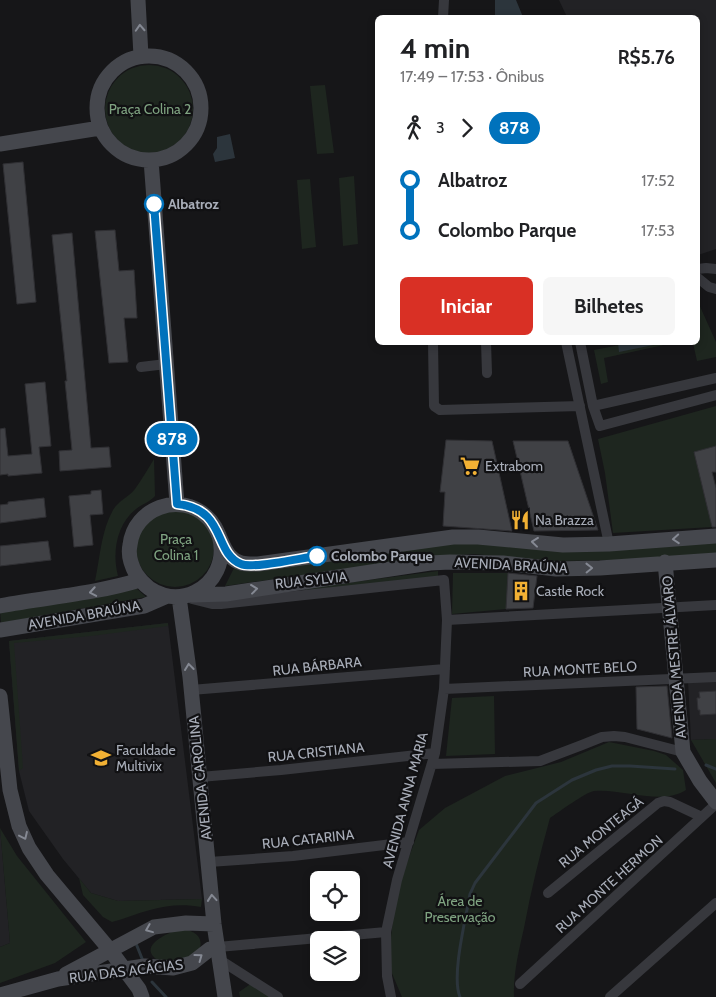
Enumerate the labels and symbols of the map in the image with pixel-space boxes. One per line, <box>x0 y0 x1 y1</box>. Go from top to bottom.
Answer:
one-way arrow <box>134 24 145 32</box>
park label: Praça Colina 2 <box>109 100 191 118</box>
marker: Albatroz <box>144 194 164 214</box>
place label: Albatroz <box>168 195 219 213</box>
line badge: 878 <box>143 423 201 455</box>
supermarket icon: Extrabom <box>459 455 481 477</box>
place label: Extrabom <box>485 457 543 475</box>
restaurant icon: Na Brazza <box>509 509 531 531</box>
place label: Na Brazza <box>535 511 594 529</box>
park label: Praça Colina 1 <box>154 530 198 564</box>
one-way arrow <box>672 534 680 545</box>
one-way arrow <box>531 537 539 548</box>
marker: Colombo Parque <box>307 546 327 566</box>
place label: Colombo Parque <box>331 547 433 565</box>
street label: AVENIDA BRAÚNA <box>454 553 568 577</box>
one-way arrow <box>586 563 593 573</box>
street label: RUA SYLVIA <box>274 567 348 593</box>
street label: AVENIDA MESTRE ÁLVARO <box>658 575 690 739</box>
building icon: Castle Rock <box>510 580 532 602</box>
place label: Castle Rock <box>536 582 605 600</box>
one-way arrow <box>250 584 258 595</box>
one-way arrow <box>89 586 97 596</box>
street label: AVENIDA BRAÚNA <box>27 596 142 634</box>
street label: RUA BÁRBARA <box>272 652 363 680</box>
street label: RUA MONTE BELO <box>523 657 638 681</box>
one-way arrow <box>184 663 195 671</box>
street label: AVENIDA CAROLINA <box>184 715 215 841</box>
street label: AVENIDA ANNA MARIA <box>378 730 432 870</box>
street label: RUA CRISTIANA <box>267 738 366 766</box>
place label: Faculdade Multivix <box>116 741 176 775</box>
school or university icon: Faculdade Multivix <box>90 747 112 769</box>
street label: RUA MONTEAGÁ <box>555 792 647 872</box>
street label: RUA CATARINA <box>261 825 355 853</box>
one-way arrow <box>18 831 28 840</box>
street label: RUA MONTE HERMON <box>552 831 666 937</box>
park label: Área de Preservação <box>425 892 496 926</box>
one-way arrow <box>207 894 218 902</box>
one-way arrow <box>145 923 154 934</box>
street label: RUA DAS ACÁCIAS <box>68 955 184 987</box>
one-way arrow <box>193 955 202 963</box>

